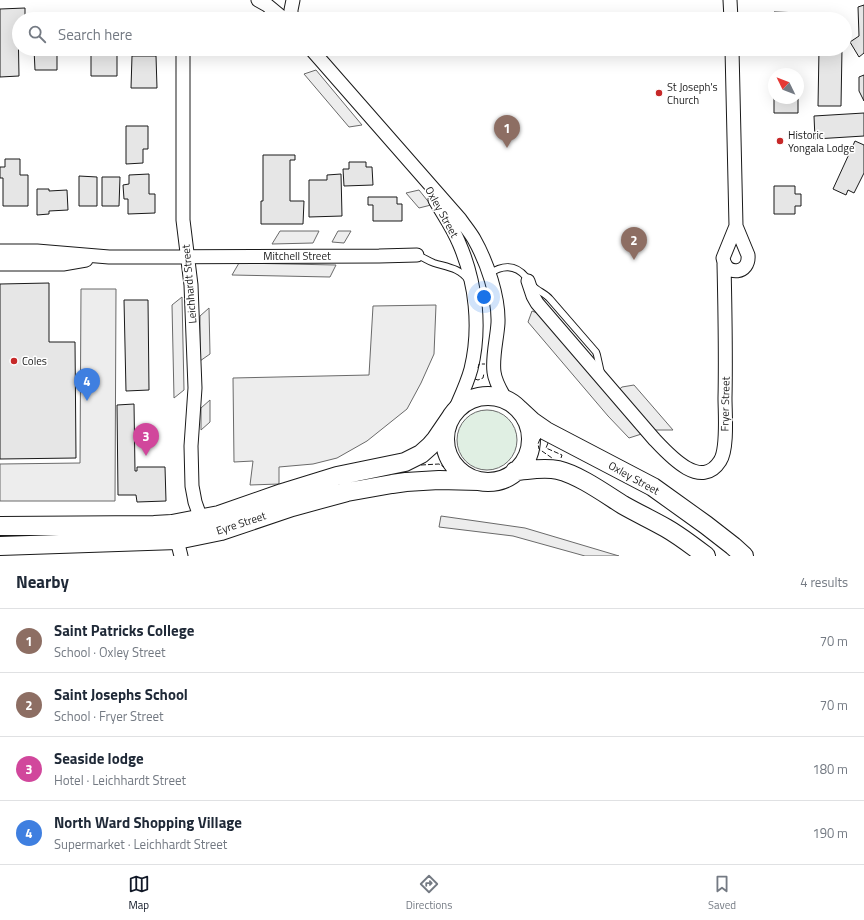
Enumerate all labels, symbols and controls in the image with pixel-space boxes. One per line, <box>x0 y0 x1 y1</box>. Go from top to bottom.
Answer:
search box <box>12 12 852 56</box>
icon: search <box>26 23 48 45</box>
text: Search here <box>58 23 132 46</box>
north arrow <box>768 68 804 104</box>
place label: St Joseph's Church <box>667 79 718 108</box>
marker: St Joseph's Church <box>654 88 664 98</box>
pin: 1 <box>494 115 520 148</box>
place label: Historic Yongala Lodge <box>788 127 855 156</box>
marker: Historic Yongala Lodge <box>775 136 785 146</box>
street label: Oxley Street <box>421 183 463 241</box>
pin: 2 <box>621 227 647 260</box>
street label: Leichhardt Street <box>178 244 200 324</box>
street label: Mitchell Street <box>263 248 331 264</box>
your location <box>474 287 494 307</box>
place label: Coles <box>22 353 47 369</box>
marker: Coles <box>9 356 19 366</box>
pin: 4 <box>74 368 100 401</box>
street label: Fryer Street <box>717 376 733 431</box>
pin: 3 <box>133 423 159 456</box>
street label: Oxley Street <box>605 457 663 499</box>
street label: Eyre Street <box>214 507 268 539</box>
text: Nearby <box>16 569 69 595</box>
text: 4 results <box>800 572 848 592</box>
text: Saint Patricks College <box>54 619 194 642</box>
text: 1 <box>25 631 33 651</box>
text: 70 m <box>820 631 848 651</box>
text: School · Oxley Street <box>54 642 166 662</box>
text: Saint Josephs School <box>54 683 188 706</box>
text: 2 <box>25 695 33 715</box>
text: 70 m <box>820 695 848 715</box>
text: School · Fryer Street <box>54 706 164 726</box>
text: Seaside lodge <box>54 747 144 770</box>
text: 3 <box>25 759 33 779</box>
text: 180 m <box>812 759 848 779</box>
text: Hotel · Leichhardt Street <box>54 770 186 790</box>
text: North Ward Shopping Village <box>54 811 242 834</box>
text: 4 <box>25 823 33 843</box>
text: 190 m <box>812 823 848 843</box>
text: Supermarket · Leichhardt Street <box>54 834 227 854</box>
tab: Map <box>128 873 150 913</box>
tab: Directions <box>406 873 452 913</box>
tab: Saved <box>708 873 736 913</box>

